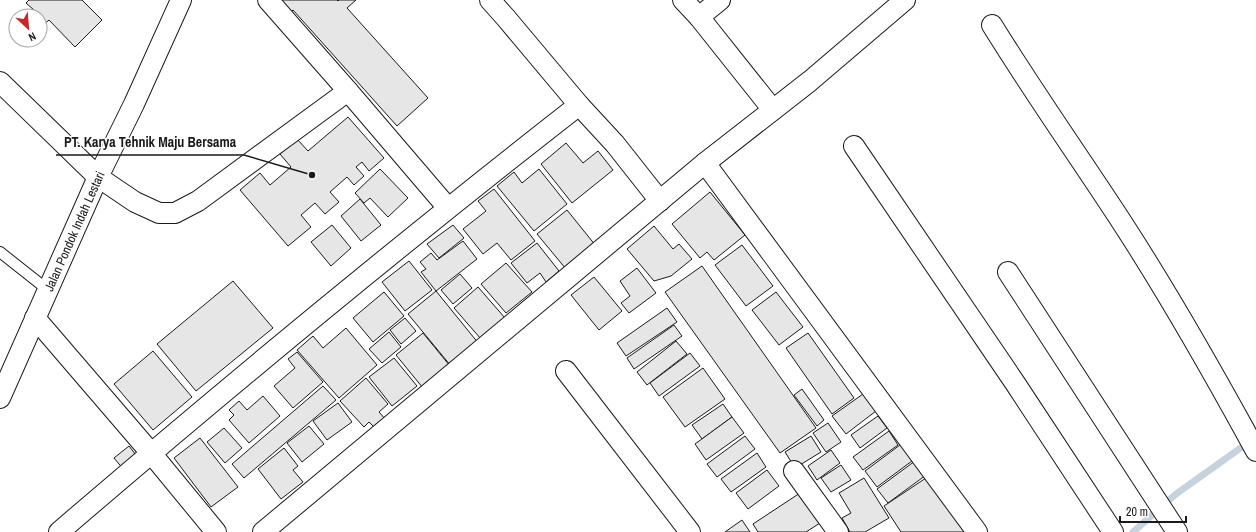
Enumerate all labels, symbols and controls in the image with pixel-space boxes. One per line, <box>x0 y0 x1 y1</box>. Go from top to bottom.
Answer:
north arrow <box>8 8 48 48</box>
text: N <box>26 29 38 45</box>
callout: PT. Karya Tehnik Maju Bersama <box>56 129 244 155</box>
text: PT. Karya Tehnik Maju Bersama <box>64 133 237 151</box>
street label: Jalan Pondok Indah Lestari <box>40 168 109 294</box>
scale bar <box>1120 498 1186 524</box>
text: 20 m <box>1126 504 1148 520</box>

